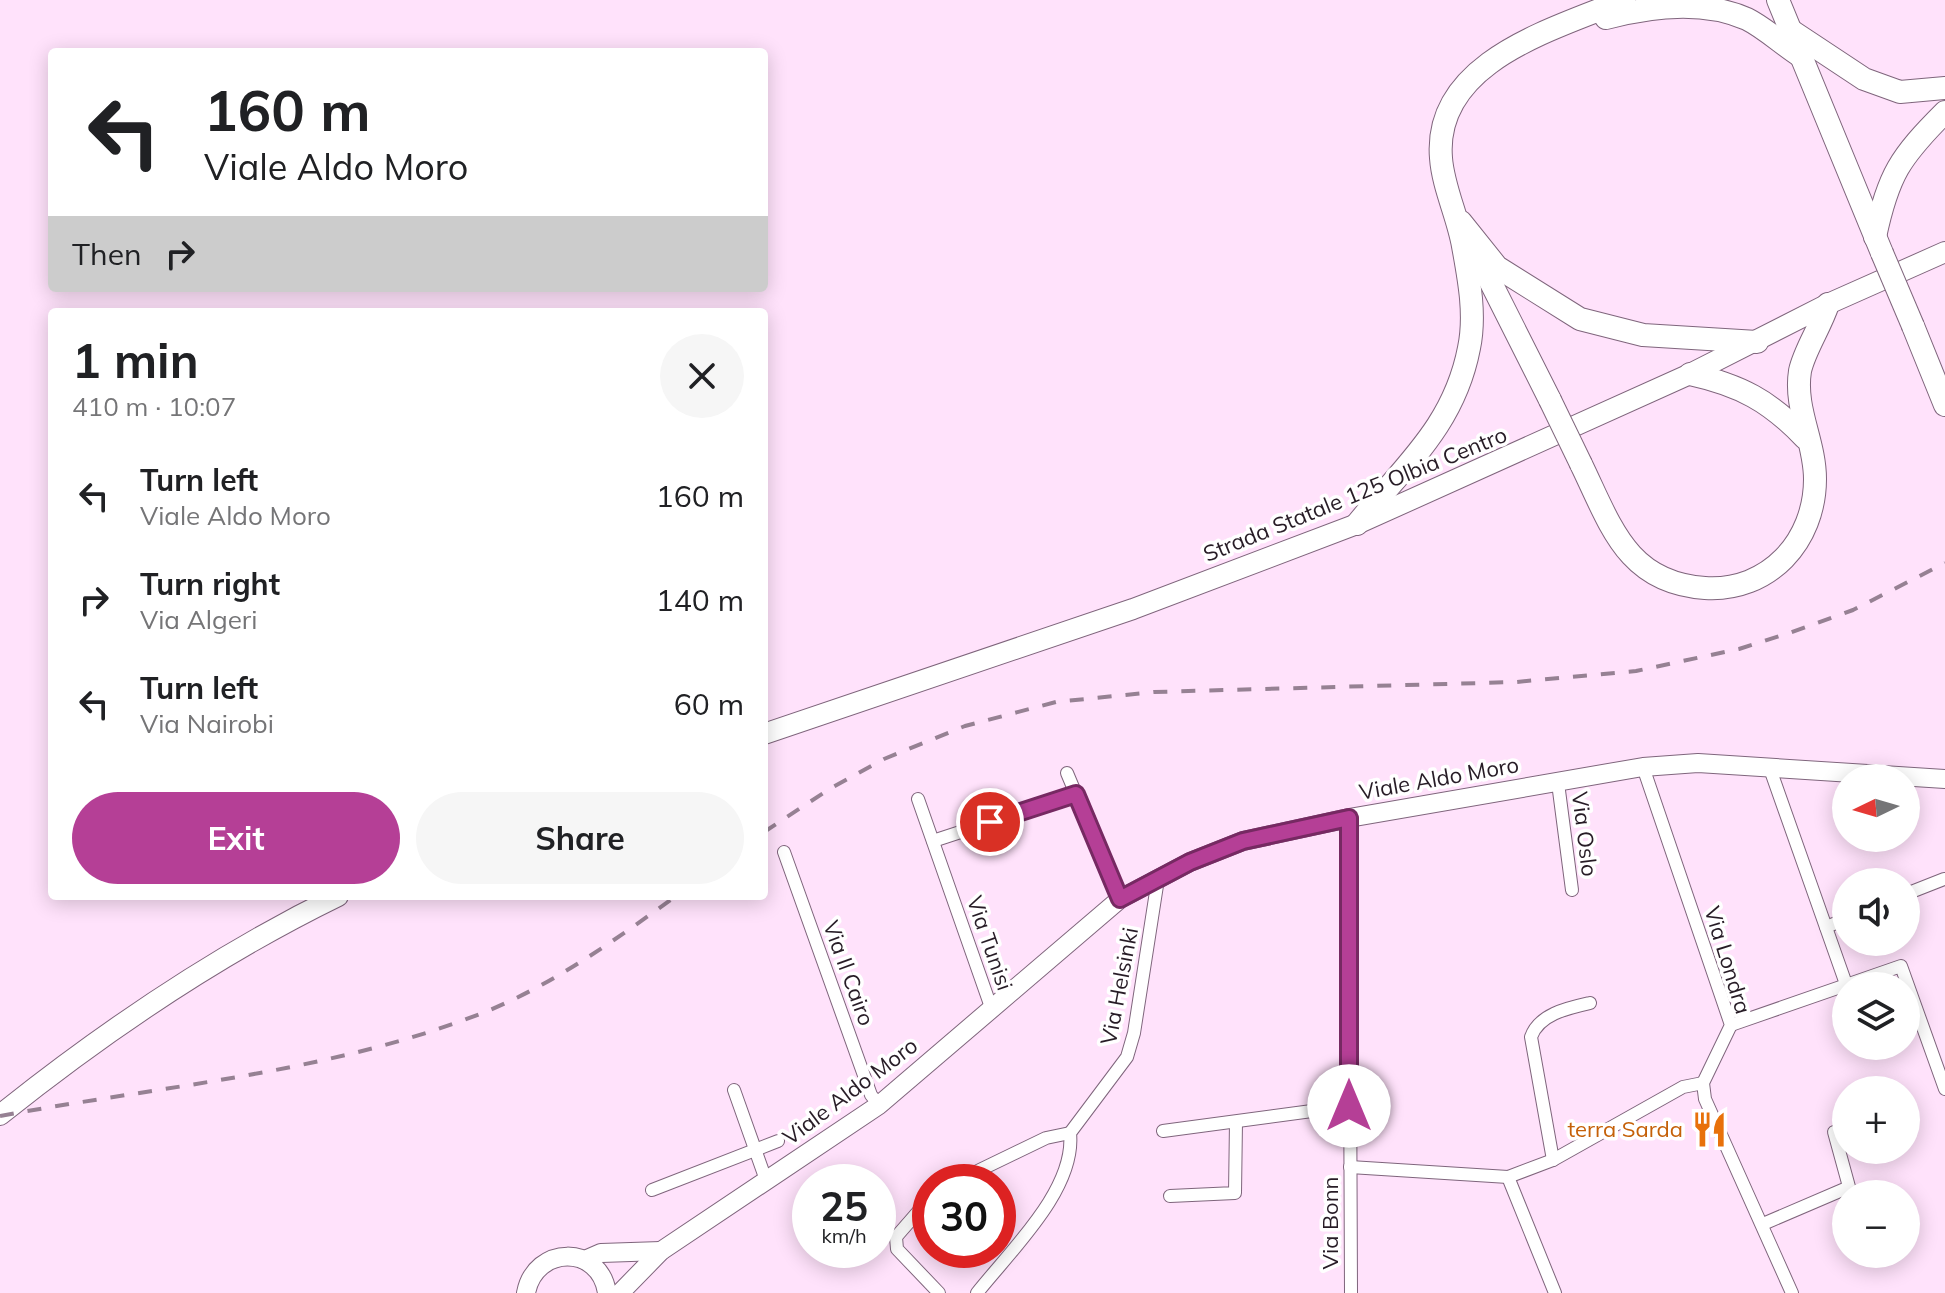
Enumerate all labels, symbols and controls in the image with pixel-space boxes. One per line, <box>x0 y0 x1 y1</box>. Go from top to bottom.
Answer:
text: 160 m <box>204 75 371 145</box>
icon: left <box>72 80 176 184</box>
text: Viale Aldo Moro <box>204 144 468 189</box>
icon: right <box>158 232 202 276</box>
text: Then <box>72 235 142 273</box>
text: 1 min <box>72 330 199 390</box>
button: close <box>660 334 744 418</box>
text: 410 m · 10:07 <box>72 390 236 423</box>
street label: Strada Statale 125 Olbia Centro <box>1199 420 1511 568</box>
text: Turn left <box>140 461 258 499</box>
icon: left <box>72 474 116 518</box>
text: 160 m <box>656 477 744 515</box>
text: Viale Aldo Moro <box>140 499 331 532</box>
text: Turn right <box>140 565 280 603</box>
icon: right <box>72 578 116 622</box>
text: 140 m <box>656 581 744 619</box>
text: Via Algeri <box>140 603 257 636</box>
text: Turn left <box>140 669 258 707</box>
icon: left <box>72 682 116 726</box>
text: 60 m <box>674 685 744 723</box>
text: Via Nairobi <box>140 707 274 740</box>
street label: Viale Aldo Moro <box>1357 750 1521 806</box>
north arrow <box>1832 764 1920 852</box>
map controls <box>1832 764 1920 1268</box>
pin <box>956 788 1024 856</box>
street label: Via Oslo <box>1566 790 1604 878</box>
button: Exit <box>72 792 400 884</box>
button: Share <box>416 792 744 884</box>
icon: arrive <box>968 800 1012 844</box>
button: sound <box>1832 868 1920 956</box>
street label: Via Tunisi <box>961 892 1019 994</box>
street label: Via Londra <box>1698 903 1758 1017</box>
street label: Via Il Cairo <box>817 917 881 1029</box>
street label: Via Helsinki <box>1094 925 1144 1047</box>
button: layers <box>1832 972 1920 1060</box>
street label: Viale Aldo Moro <box>777 1031 923 1151</box>
position arrow <box>1307 1064 1391 1148</box>
button: + <box>1832 1076 1920 1164</box>
restaurant icon: terra Sarda <box>1690 1110 1728 1148</box>
place label: terra Sarda <box>1567 1115 1683 1143</box>
speed limit sign: 30 <box>912 1164 1016 1268</box>
street label: Via Bonn <box>1316 1177 1344 1269</box>
button: − <box>1832 1180 1920 1268</box>
text: 25 <box>820 1181 868 1231</box>
text: km/h <box>821 1223 867 1248</box>

